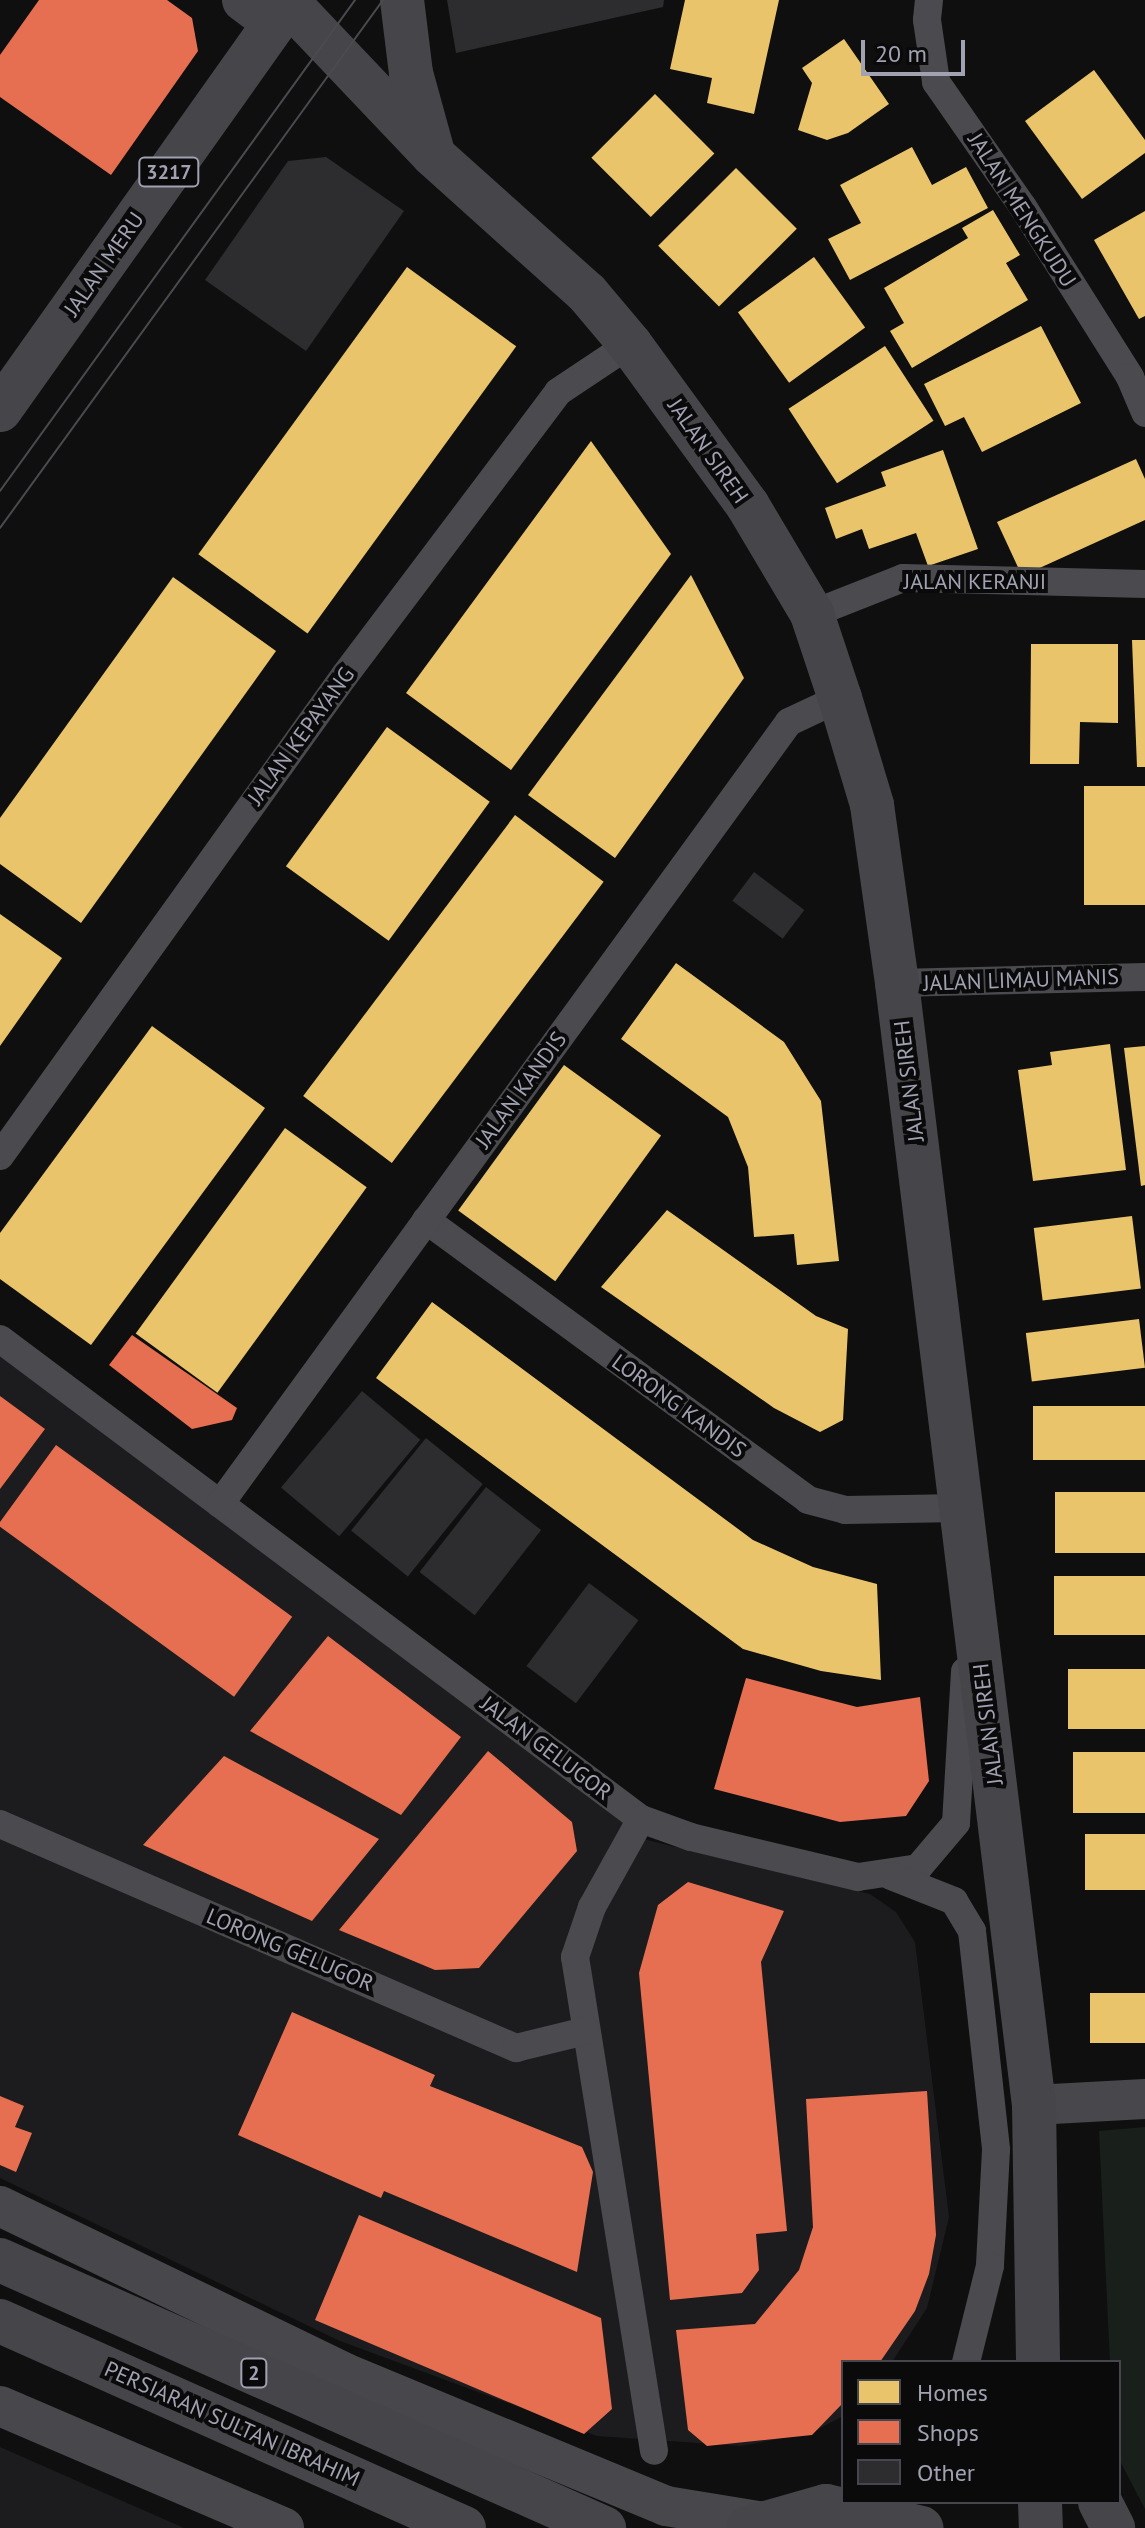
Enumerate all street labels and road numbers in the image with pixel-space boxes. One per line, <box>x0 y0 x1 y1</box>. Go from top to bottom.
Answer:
street label: JALAN MENGKUDU <box>962 128 1082 292</box>
road number: 3217 <box>137 156 201 188</box>
street label: JALAN MERU <box>58 207 150 321</box>
street label: JALAN SIREH <box>662 393 754 509</box>
street label: JALAN KERANJI <box>904 569 1046 595</box>
street label: JALAN KEPAYANG <box>242 662 360 810</box>
street label: JALAN LIMAU MANIS <box>923 963 1119 997</box>
street label: JALAN SIREH <box>888 1019 930 1143</box>
street label: JALAN KANDIS <box>470 1027 572 1153</box>
street label: LORONG KANDIS <box>607 1349 751 1463</box>
street label: JALAN SIREH <box>967 1662 1009 1786</box>
street label: JALAN GELUGOR <box>475 1690 617 1806</box>
street label: LORONG GELUGOR <box>203 1903 377 1997</box>
street label: PERSIARAN SULTAN IBRAHIM <box>100 2356 364 2492</box>
road number: 2 <box>240 2357 268 2389</box>

